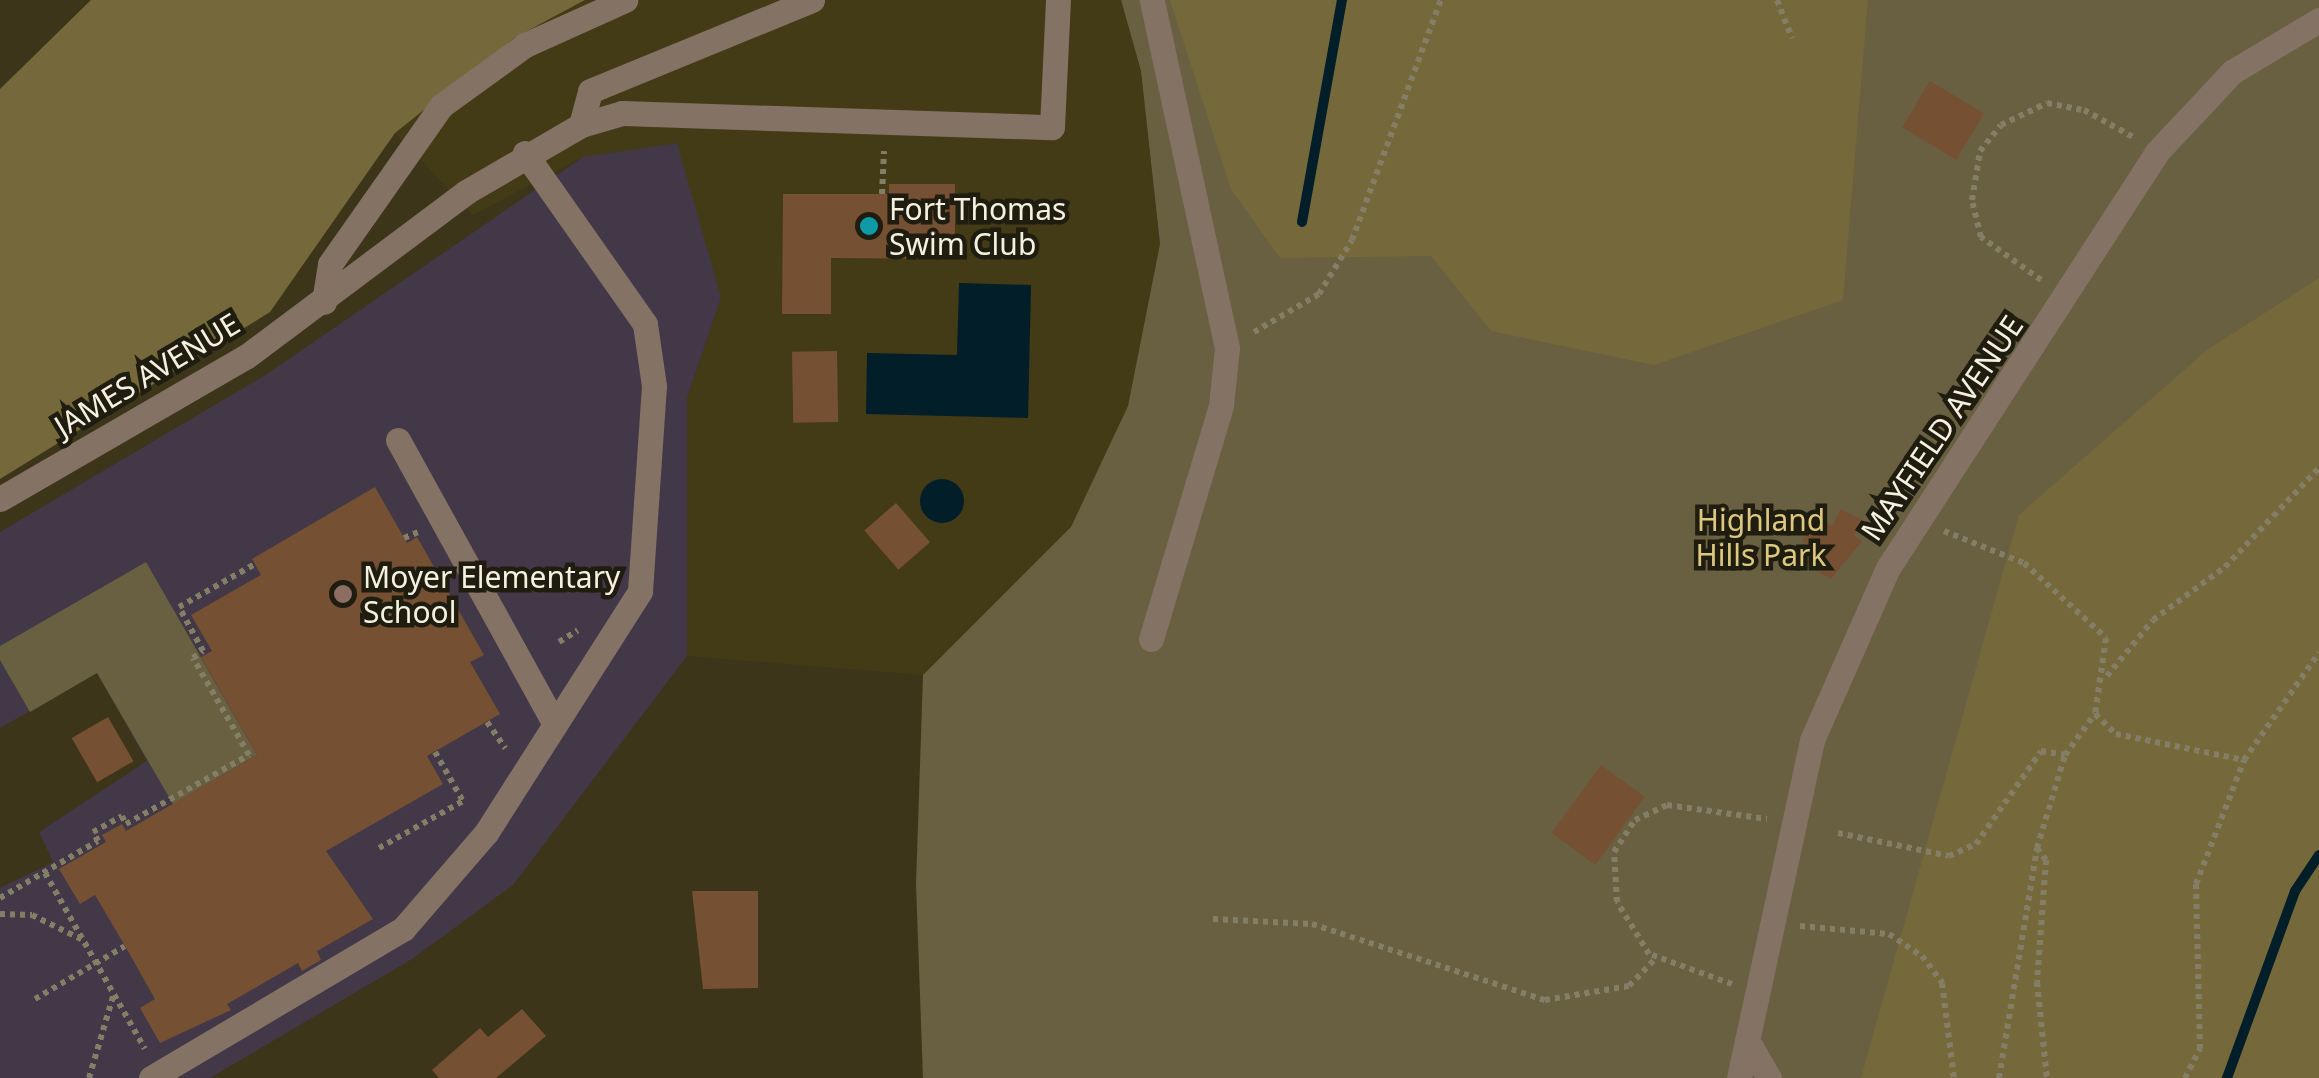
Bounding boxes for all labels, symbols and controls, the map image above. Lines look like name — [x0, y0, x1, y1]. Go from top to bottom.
place label: Fort Thomas Swim Club — [889, 191, 1066, 262]
marker: Fort Thomas Swim Club — [858, 215, 880, 237]
street label: JAMES AVENUE — [48, 306, 246, 444]
street label: MAYFIELD AVENUE — [1853, 309, 2031, 547]
park label: Highland Hills Park — [1695, 502, 1827, 572]
place label: Moyer Elementary School — [363, 559, 620, 630]
marker: Moyer Elementary School — [332, 583, 354, 605]

